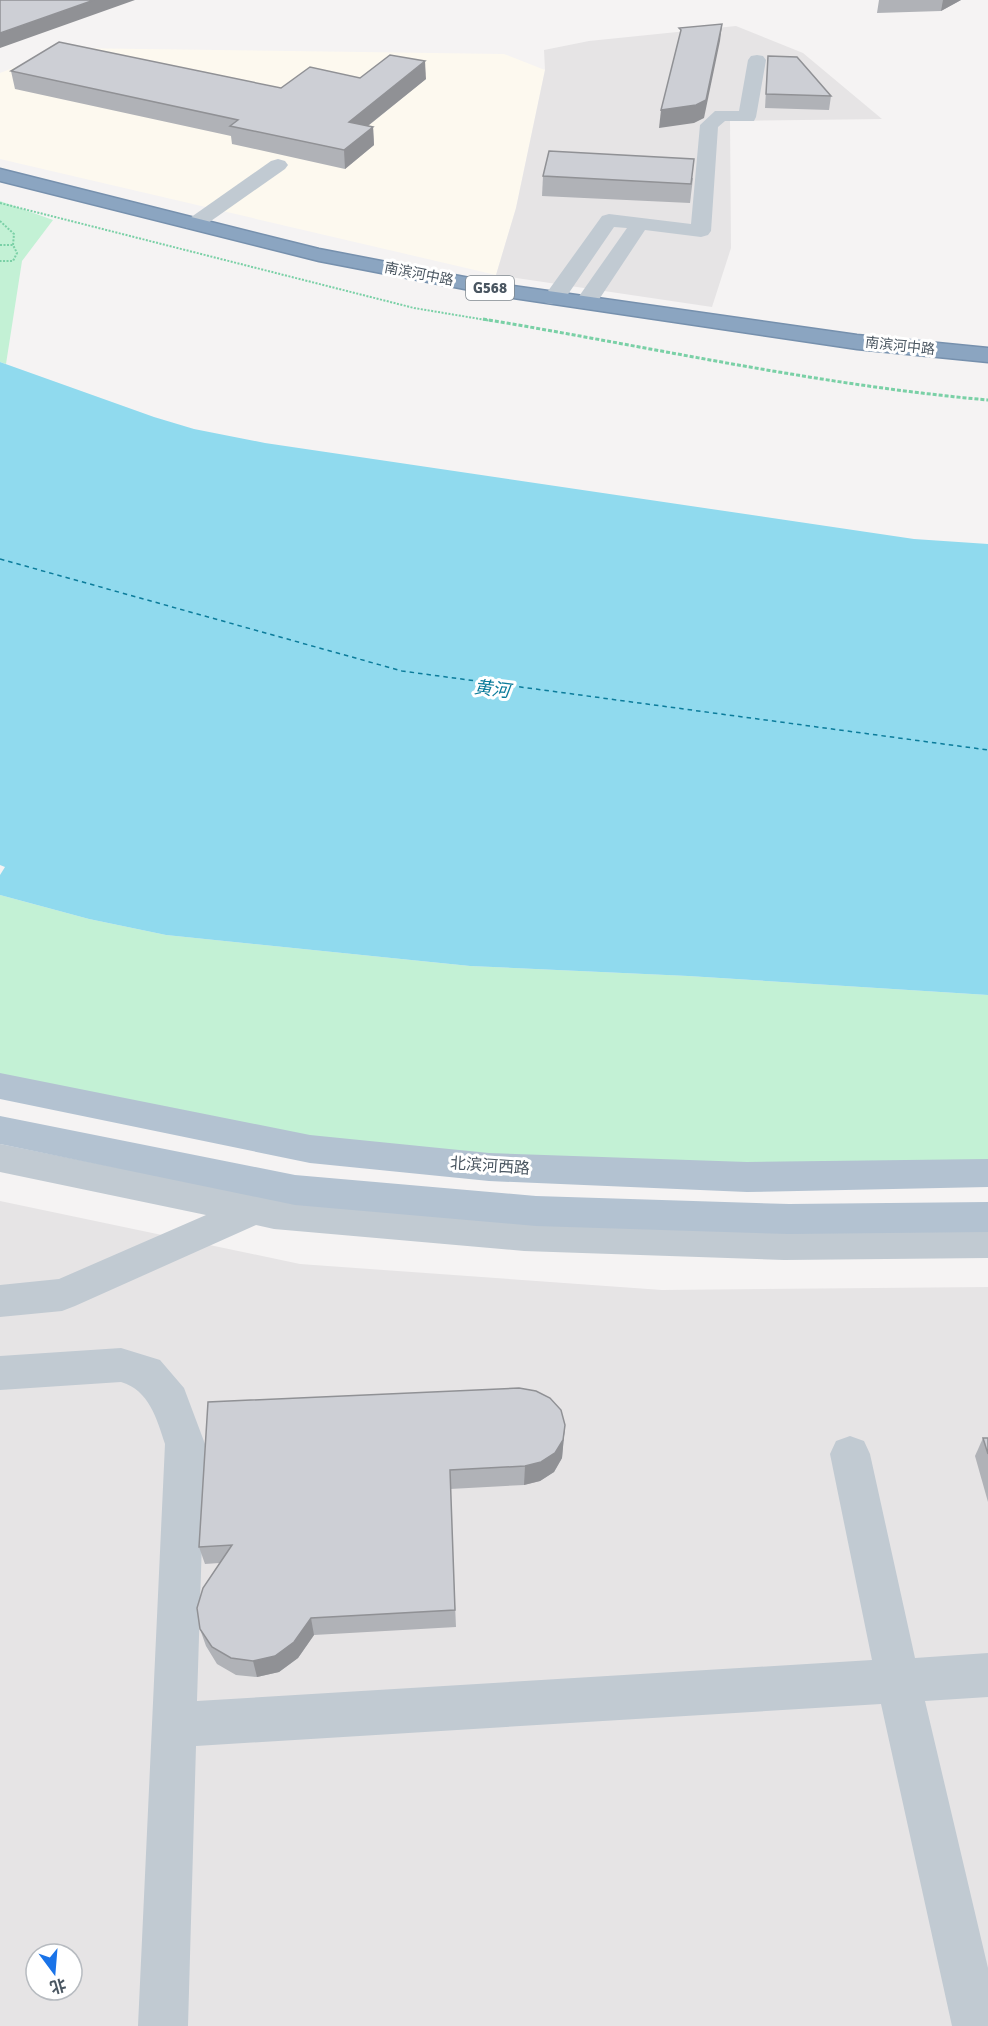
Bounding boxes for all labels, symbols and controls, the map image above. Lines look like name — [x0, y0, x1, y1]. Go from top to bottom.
street label: 南滨河中路 — [383, 259, 455, 289]
road number: G568 — [466, 276, 514, 300]
street label: 南滨河中路 — [864, 334, 936, 358]
water label: 黄河 — [473, 676, 514, 702]
street label: 北滨河西路 — [449, 1153, 531, 1179]
north arrow — [24, 1942, 84, 2002]
text: 北 — [47, 1974, 68, 1997]

